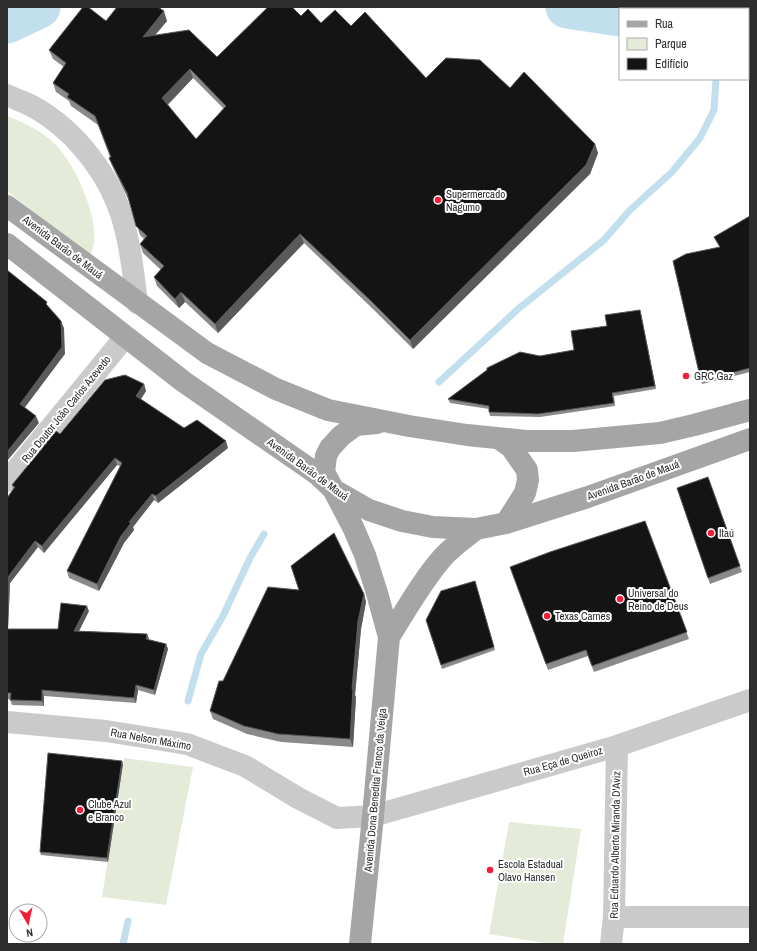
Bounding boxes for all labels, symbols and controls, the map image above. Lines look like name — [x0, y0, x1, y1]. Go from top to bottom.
legend — [619, 8, 749, 80]
text: Rua — [655, 16, 674, 32]
text: Parque — [655, 36, 687, 52]
text: Edifício — [655, 56, 688, 72]
place label: Supermercado Nagumo — [446, 187, 505, 214]
marker: Supermercado Nagumo — [433, 195, 443, 205]
street label: Avenida Barão de Mauá — [19, 212, 106, 282]
street label: Rua Doutor João Carlos Azevedo — [18, 353, 114, 465]
place label: GRC Gaz — [694, 369, 734, 383]
marker: GRC Gaz — [681, 371, 691, 381]
street label: Avenida Barão de Mauá — [264, 434, 351, 503]
street label: Avenida Barão de Mauá — [584, 457, 681, 504]
place label: Itaú — [719, 526, 734, 540]
marker: Itaú — [706, 528, 716, 538]
place label: Universal do Reino de Deus — [628, 586, 689, 613]
marker: Universal do Reino de Deus — [615, 594, 625, 604]
place label: Texas Carnes — [555, 609, 611, 623]
marker: Texas Carnes — [542, 611, 552, 621]
street label: Avenida Dona Benedita Franco da Veiga — [361, 708, 389, 873]
street label: Rua Nelson Máximo — [110, 725, 192, 753]
street label: Rua Eça de Queiroz — [522, 743, 605, 779]
street label: Rua Eduardo Alberto Miranda D'Aviz — [607, 771, 623, 919]
place label: Clube Azul e Branco — [88, 797, 131, 824]
marker: Clube Azul e Branco — [75, 805, 85, 815]
place label: Escola Estadual Olavo Hansen — [498, 857, 563, 884]
marker: Escola Estadual Olavo Hansen — [485, 865, 495, 875]
north arrow — [8, 903, 48, 943]
text: N — [25, 925, 34, 940]

